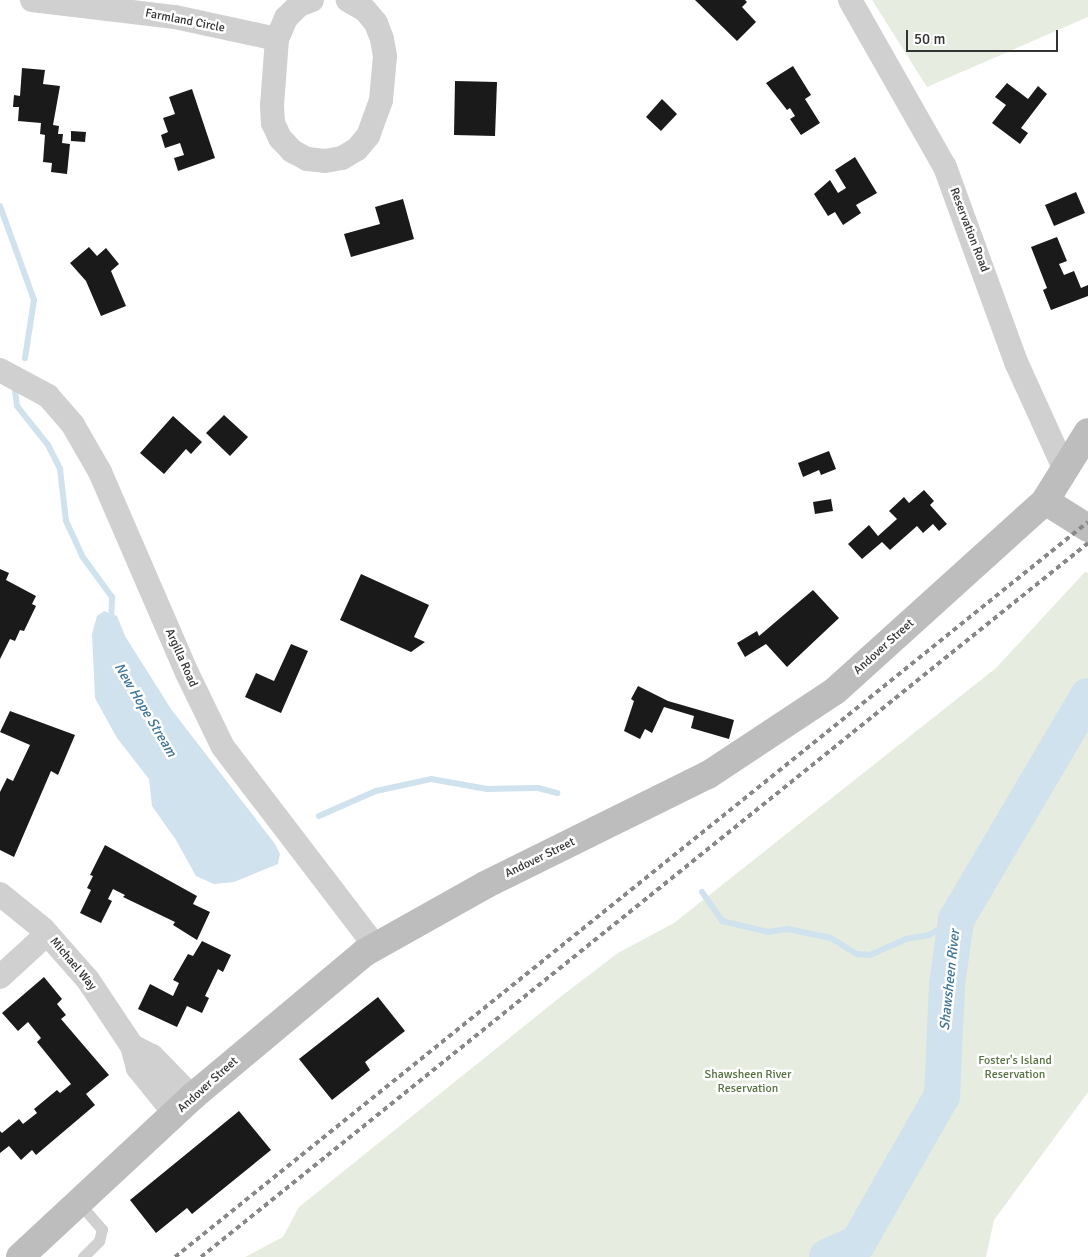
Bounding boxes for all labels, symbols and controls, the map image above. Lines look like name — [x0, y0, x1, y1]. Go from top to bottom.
street label: Farmland Circle — [144, 6, 226, 36]
scale bar — [908, 20, 1060, 52]
text: 50 m — [914, 30, 945, 48]
street label: Reservation Road — [946, 186, 992, 274]
street label: Andover Street — [851, 616, 917, 678]
street label: Argilla Road — [162, 627, 200, 689]
water label: New Hope Stream — [110, 660, 180, 760]
street label: Andover Street — [503, 835, 577, 881]
water label: Shawsheen River — [936, 929, 964, 1031]
street label: Michael Way — [47, 935, 99, 993]
street label: Andover Street — [175, 1054, 241, 1116]
park label: Foster's Island Reservation — [978, 1054, 1052, 1082]
park label: Shawsheen River Reservation — [705, 1068, 791, 1096]

